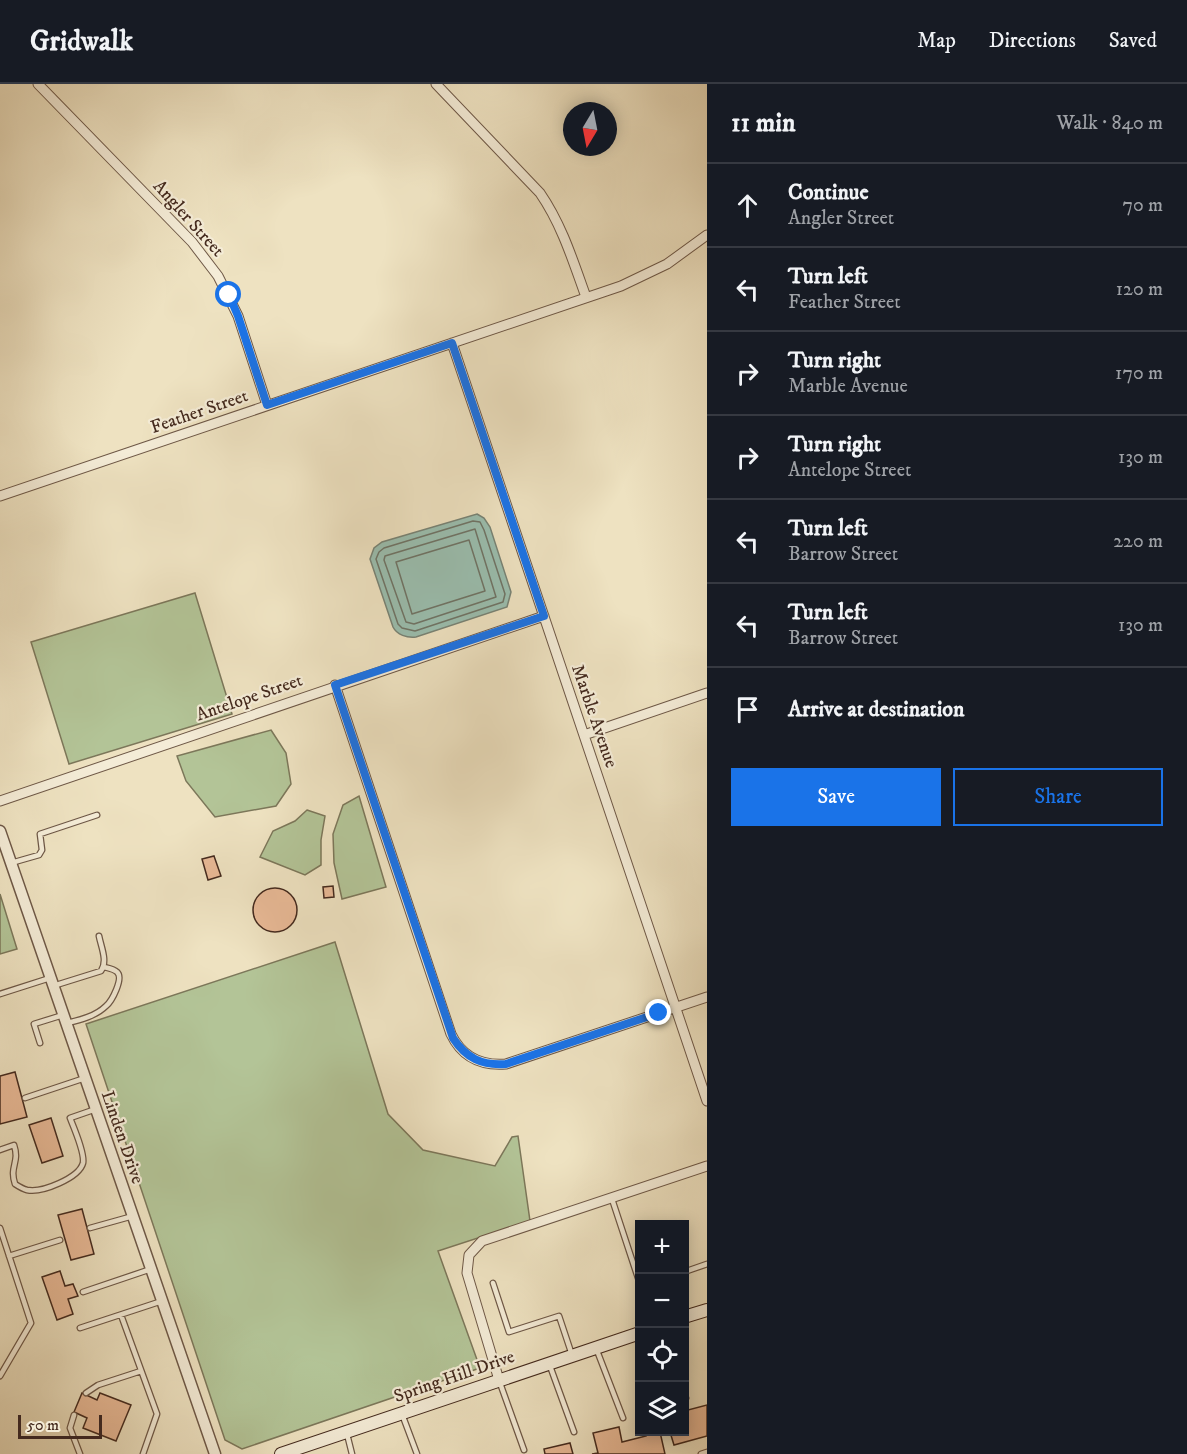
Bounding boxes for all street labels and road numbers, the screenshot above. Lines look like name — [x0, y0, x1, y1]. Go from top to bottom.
street label: Angler Street — [148, 176, 229, 262]
street label: Feather Street — [148, 385, 251, 439]
street label: Marble Avenue — [566, 662, 622, 771]
street label: Antelope Street — [193, 669, 306, 726]
street label: Linden Drive — [96, 1088, 148, 1187]
street label: Spring Hill Drive — [391, 1346, 518, 1408]

